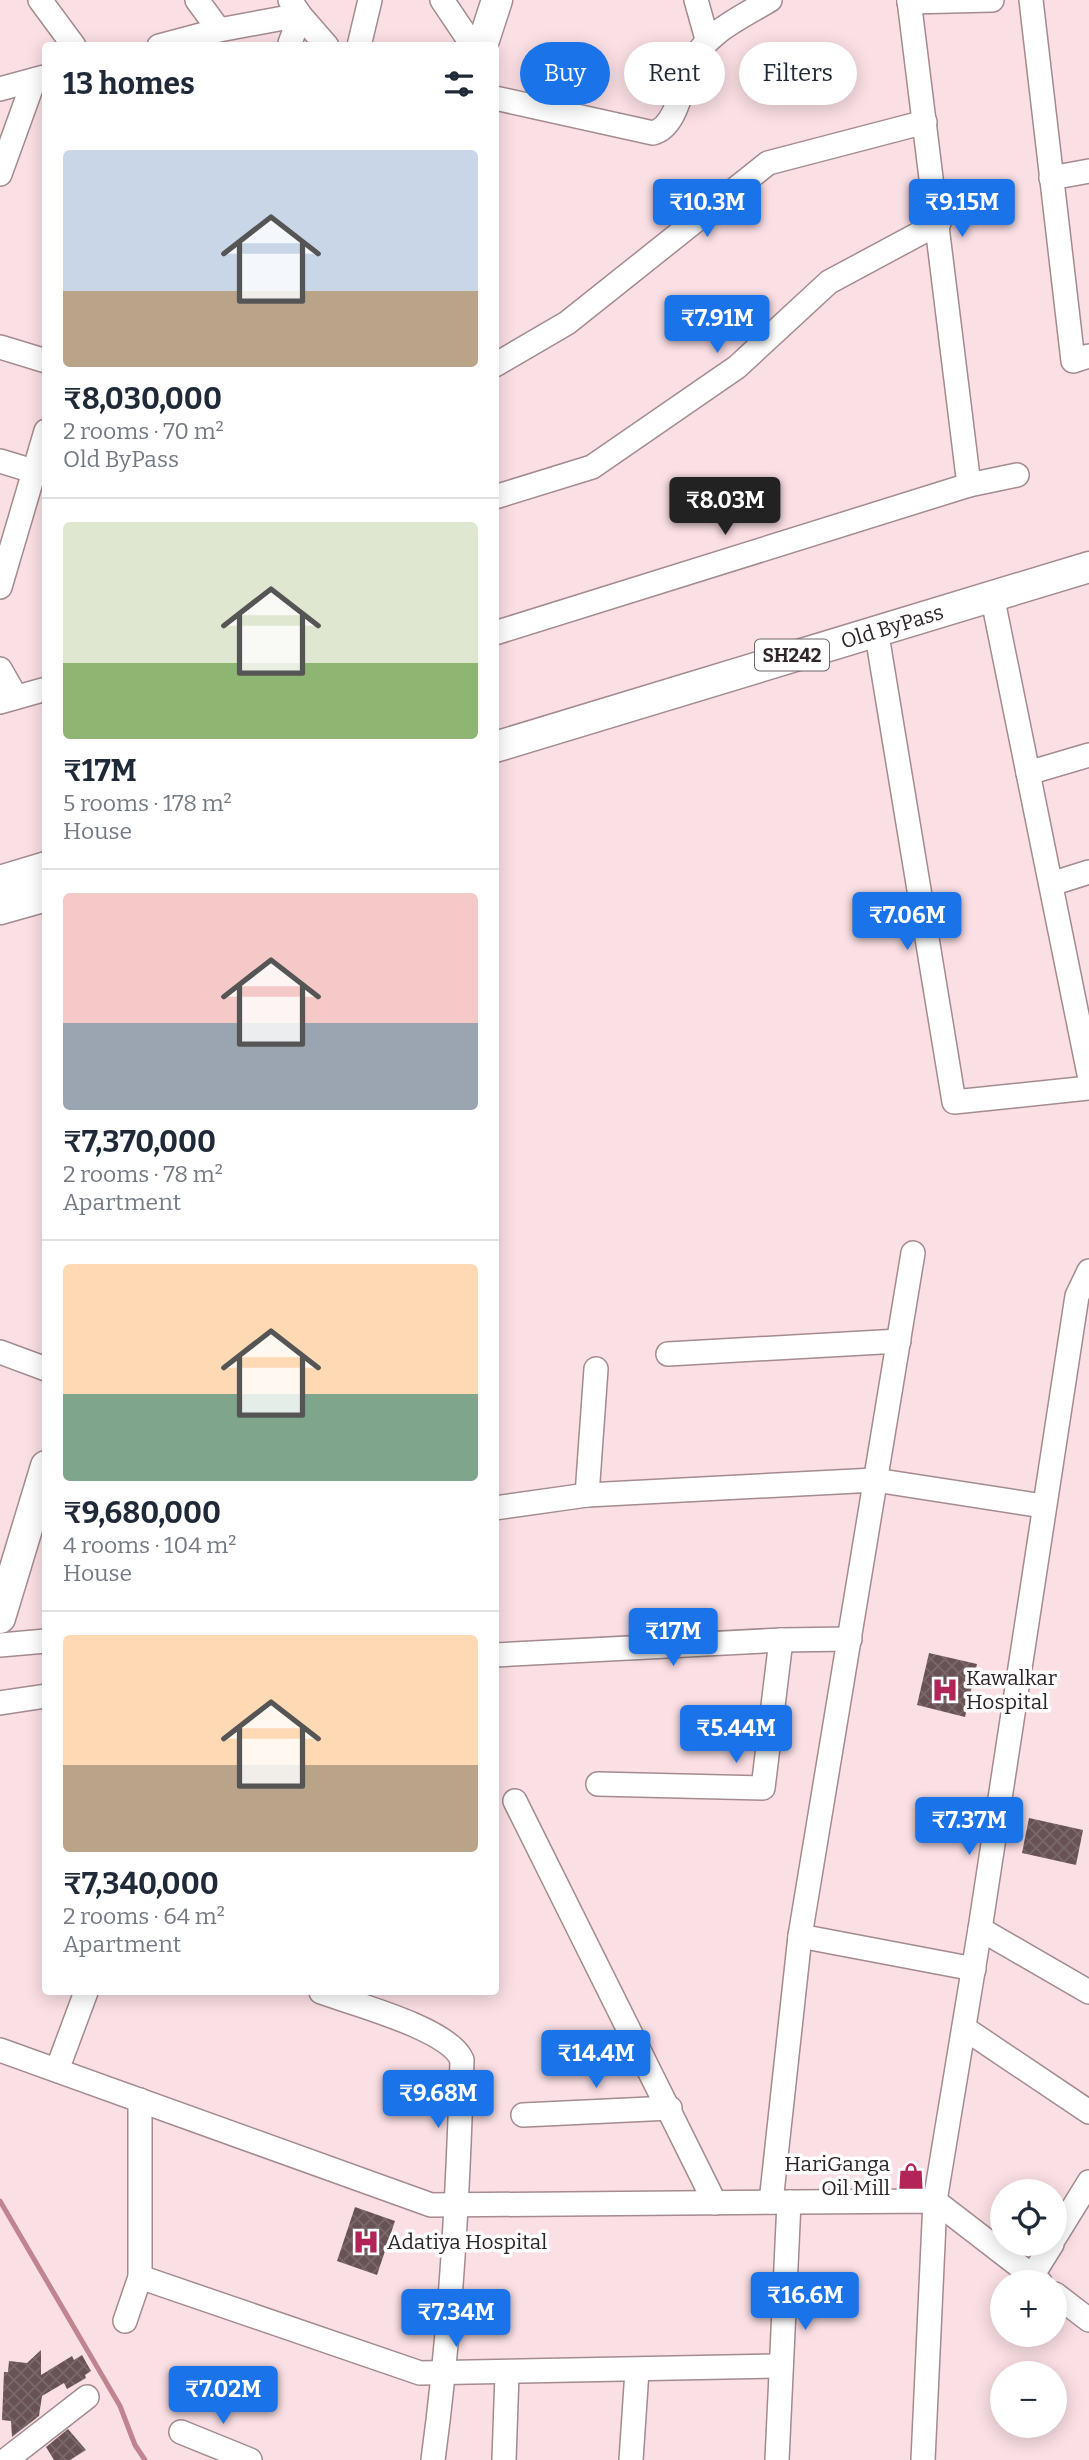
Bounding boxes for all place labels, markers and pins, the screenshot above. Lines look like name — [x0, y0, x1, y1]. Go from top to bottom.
pin: ₹10.3M — [650, 180, 764, 239]
pin: ₹9.15M — [905, 180, 1019, 239]
pin: ₹7.91M — [660, 296, 774, 355]
pin: ₹8.03M — [668, 477, 782, 537]
pin: ₹7.06M — [850, 892, 964, 952]
pin: ₹17M — [632, 1608, 714, 1668]
place label: Kawalkar Hospital — [966, 1665, 1057, 1715]
hospital icon: Kawalkar Hospital — [930, 1675, 960, 1705]
pin: ₹5.44M — [679, 1706, 793, 1765]
pin: ₹7.37M — [912, 1798, 1026, 1857]
pin: ₹14.4M — [539, 2030, 653, 2090]
pin: ₹9.68M — [381, 2070, 495, 2130]
place label: HariGanga Oil Mill — [784, 2151, 891, 2201]
shop icon: HariGanga Oil Mill — [896, 2161, 926, 2191]
hospital icon: Adatiya Hospital — [351, 2227, 381, 2257]
place label: Adatiya Hospital — [387, 2229, 547, 2255]
pin: ₹16.6M — [748, 2272, 862, 2332]
pin: ₹7.34M — [399, 2290, 513, 2349]
pin: ₹7.02M — [166, 2366, 280, 2426]

